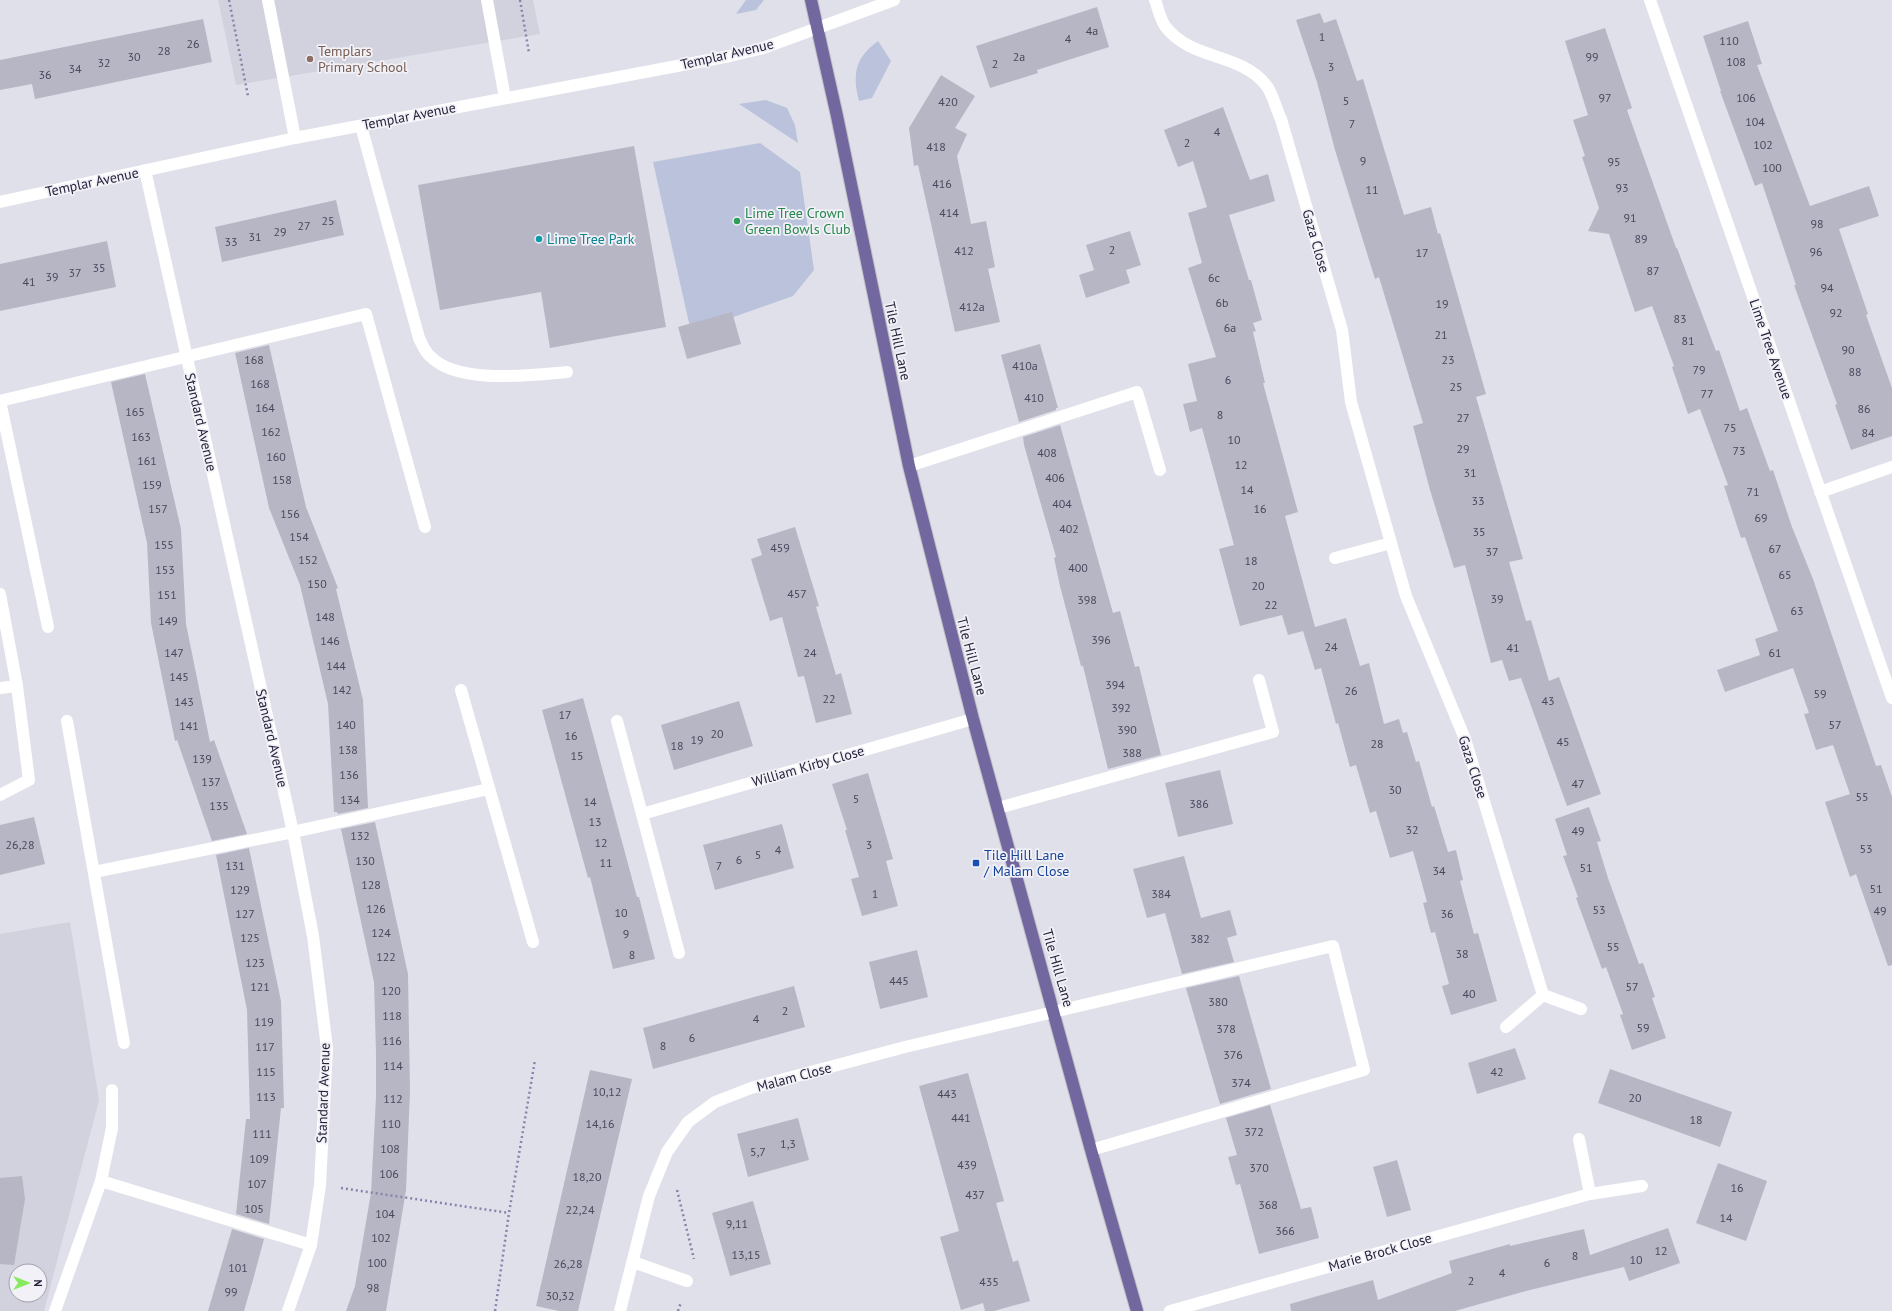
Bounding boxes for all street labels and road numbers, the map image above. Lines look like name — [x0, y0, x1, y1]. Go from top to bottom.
street label: Templar Avenue — [679, 35, 775, 73]
street label: Templar Avenue — [361, 98, 457, 134]
street label: Templar Avenue — [44, 163, 140, 201]
street label: Gaza Close — [1298, 207, 1334, 275]
street label: Lime Tree Avenue — [1745, 296, 1797, 402]
street label: Tile Hill Lane — [881, 300, 915, 382]
street label: Standard Avenue — [181, 371, 221, 473]
street label: Tile Hill Lane — [953, 615, 991, 697]
street label: Standard Avenue — [252, 687, 292, 789]
street label: Gaza Close — [1454, 733, 1492, 801]
street label: William Kirby Close — [750, 741, 866, 791]
street label: Tile Hill Lane — [1038, 927, 1078, 1009]
street label: Standard Avenue — [312, 1042, 334, 1144]
street label: Malam Close — [755, 1058, 833, 1096]
street label: Marie Brock Close — [1326, 1229, 1434, 1275]

